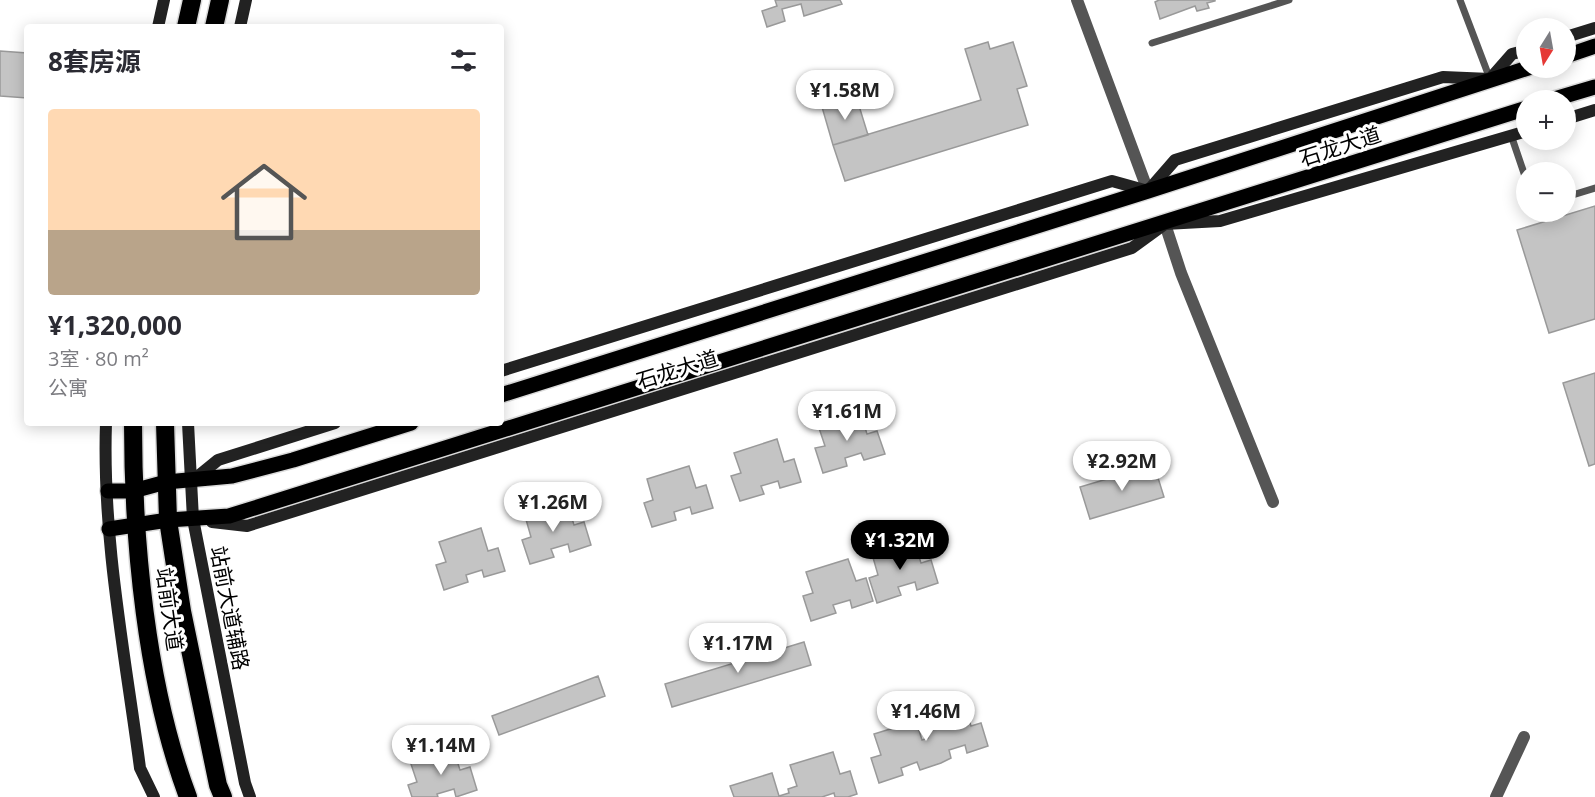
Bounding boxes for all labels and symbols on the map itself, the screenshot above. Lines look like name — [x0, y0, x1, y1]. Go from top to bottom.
north arrow — [1516, 18, 1576, 78]
pin: ¥1.58M — [796, 70, 894, 121]
street label: 石龙大道 — [1296, 120, 1384, 172]
street label: 石龙大道 — [633, 343, 721, 395]
pin: ¥1.61M — [798, 391, 896, 442]
pin: ¥2.92M — [1073, 441, 1171, 492]
pin: ¥1.26M — [504, 482, 602, 533]
pin: ¥1.32M — [851, 520, 949, 571]
street label: 站前大道辅路 — [204, 543, 256, 673]
street label: 站前大道 — [150, 565, 190, 653]
pin: ¥1.17M — [689, 623, 787, 674]
pin: ¥1.46M — [877, 691, 975, 742]
pin: ¥1.14M — [392, 725, 490, 776]

